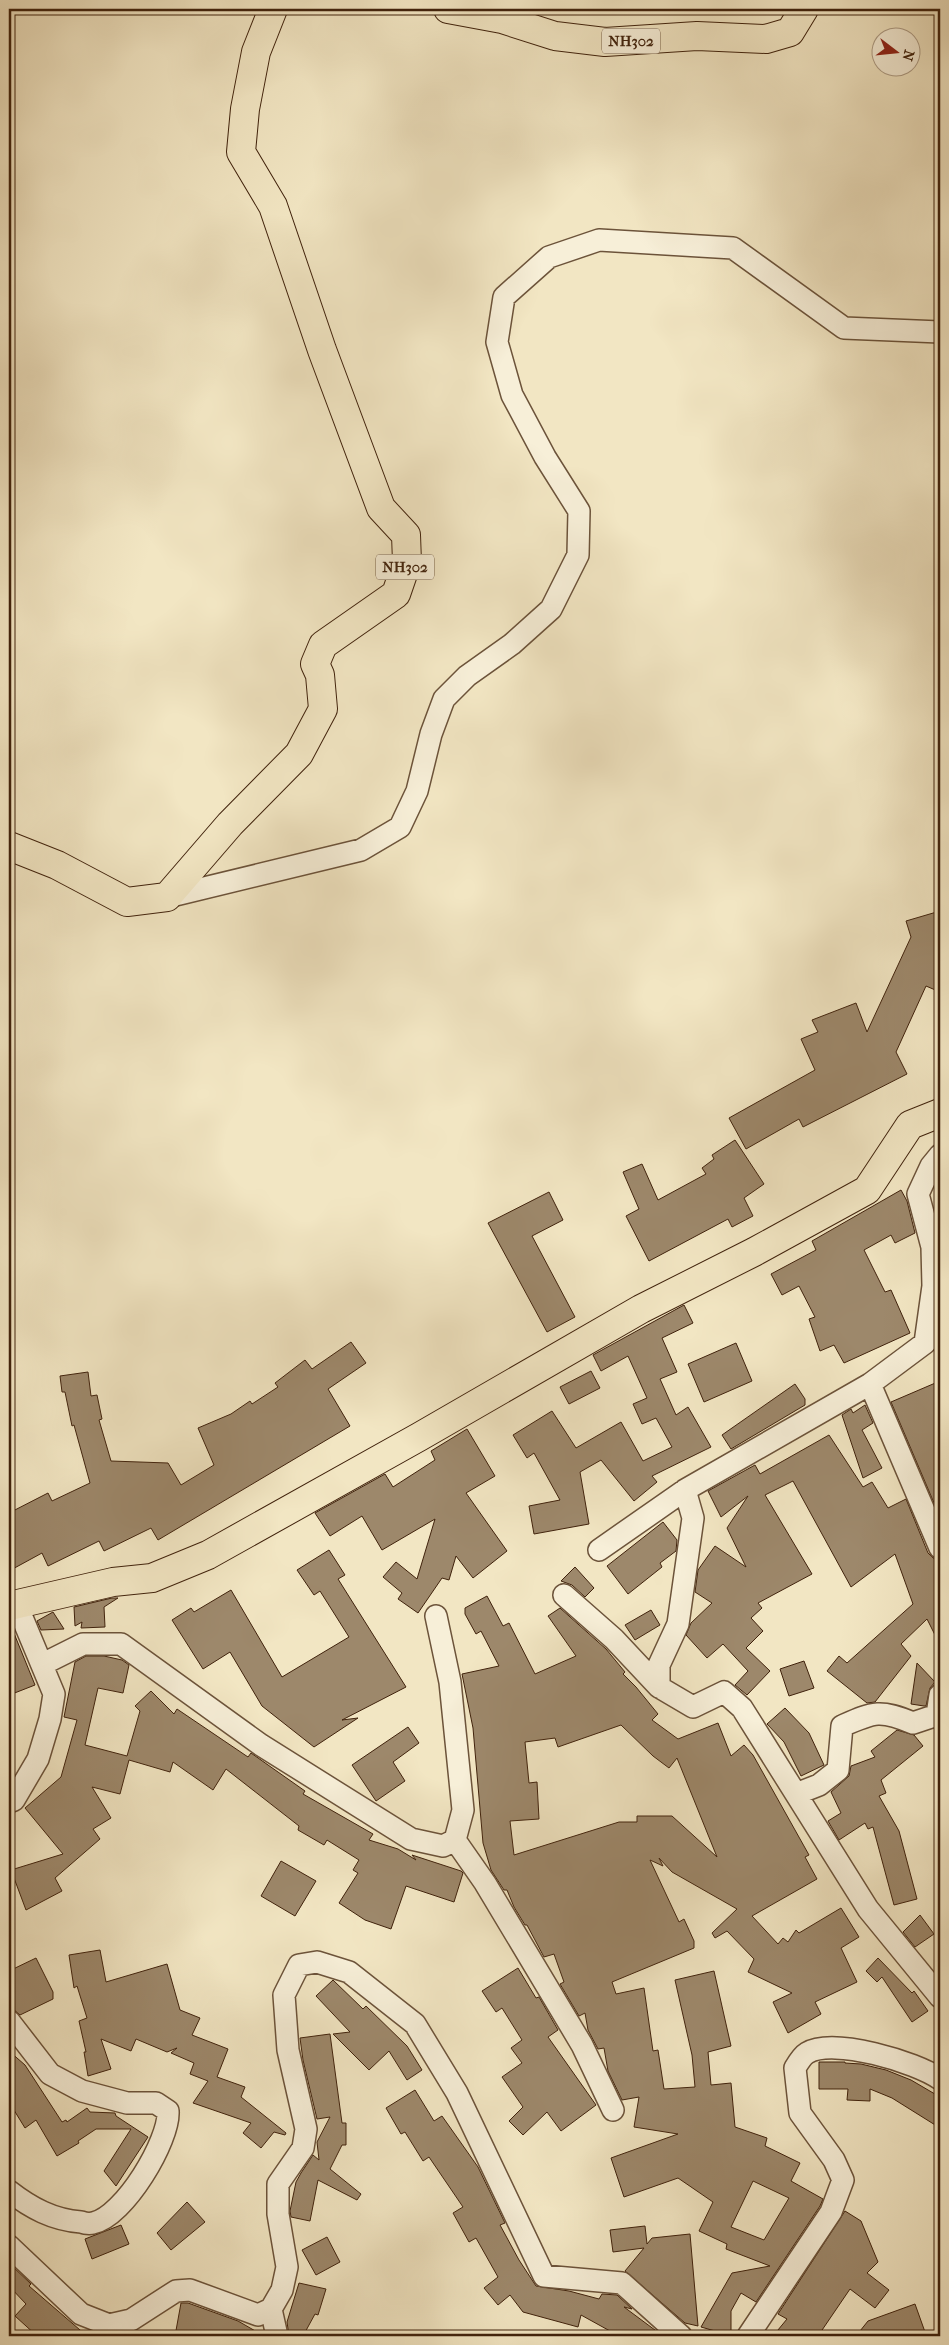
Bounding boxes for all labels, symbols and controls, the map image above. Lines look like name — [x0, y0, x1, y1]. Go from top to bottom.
road number: NH302 — [602, 28, 660, 54]
north arrow — [872, 28, 922, 78]
text: N — [898, 48, 918, 63]
road number: NH302 — [376, 554, 434, 580]

